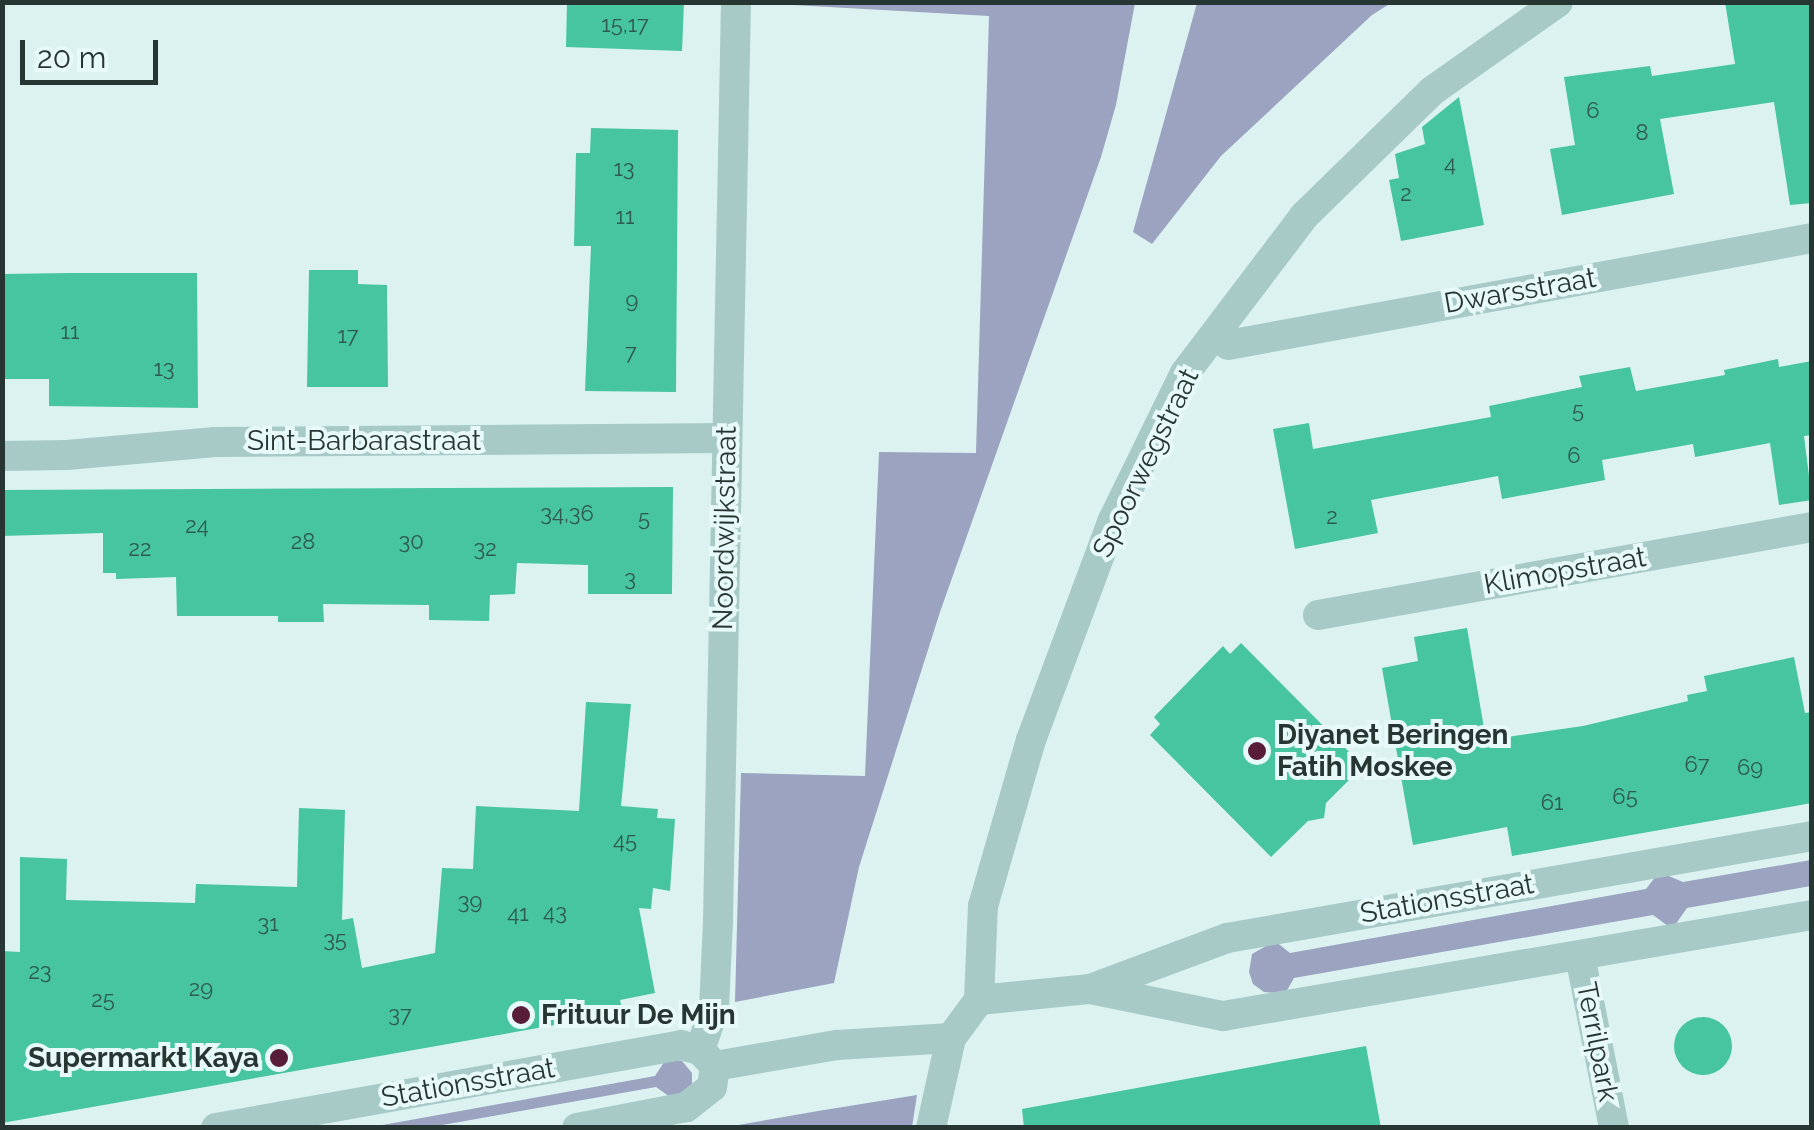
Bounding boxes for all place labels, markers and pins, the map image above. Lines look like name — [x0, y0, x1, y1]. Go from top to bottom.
place label: Diyanet Beringen Fatih Moskee — [1277, 718, 1508, 784]
marker: Diyanet Beringen Fatih Moskee — [1246, 740, 1268, 762]
place label: Frituur De Mijn — [541, 998, 736, 1032]
marker: Frituur De Mijn — [510, 1004, 532, 1026]
place label: Supermarkt Kaya — [28, 1041, 259, 1075]
marker: Supermarkt Kaya — [268, 1047, 290, 1069]

